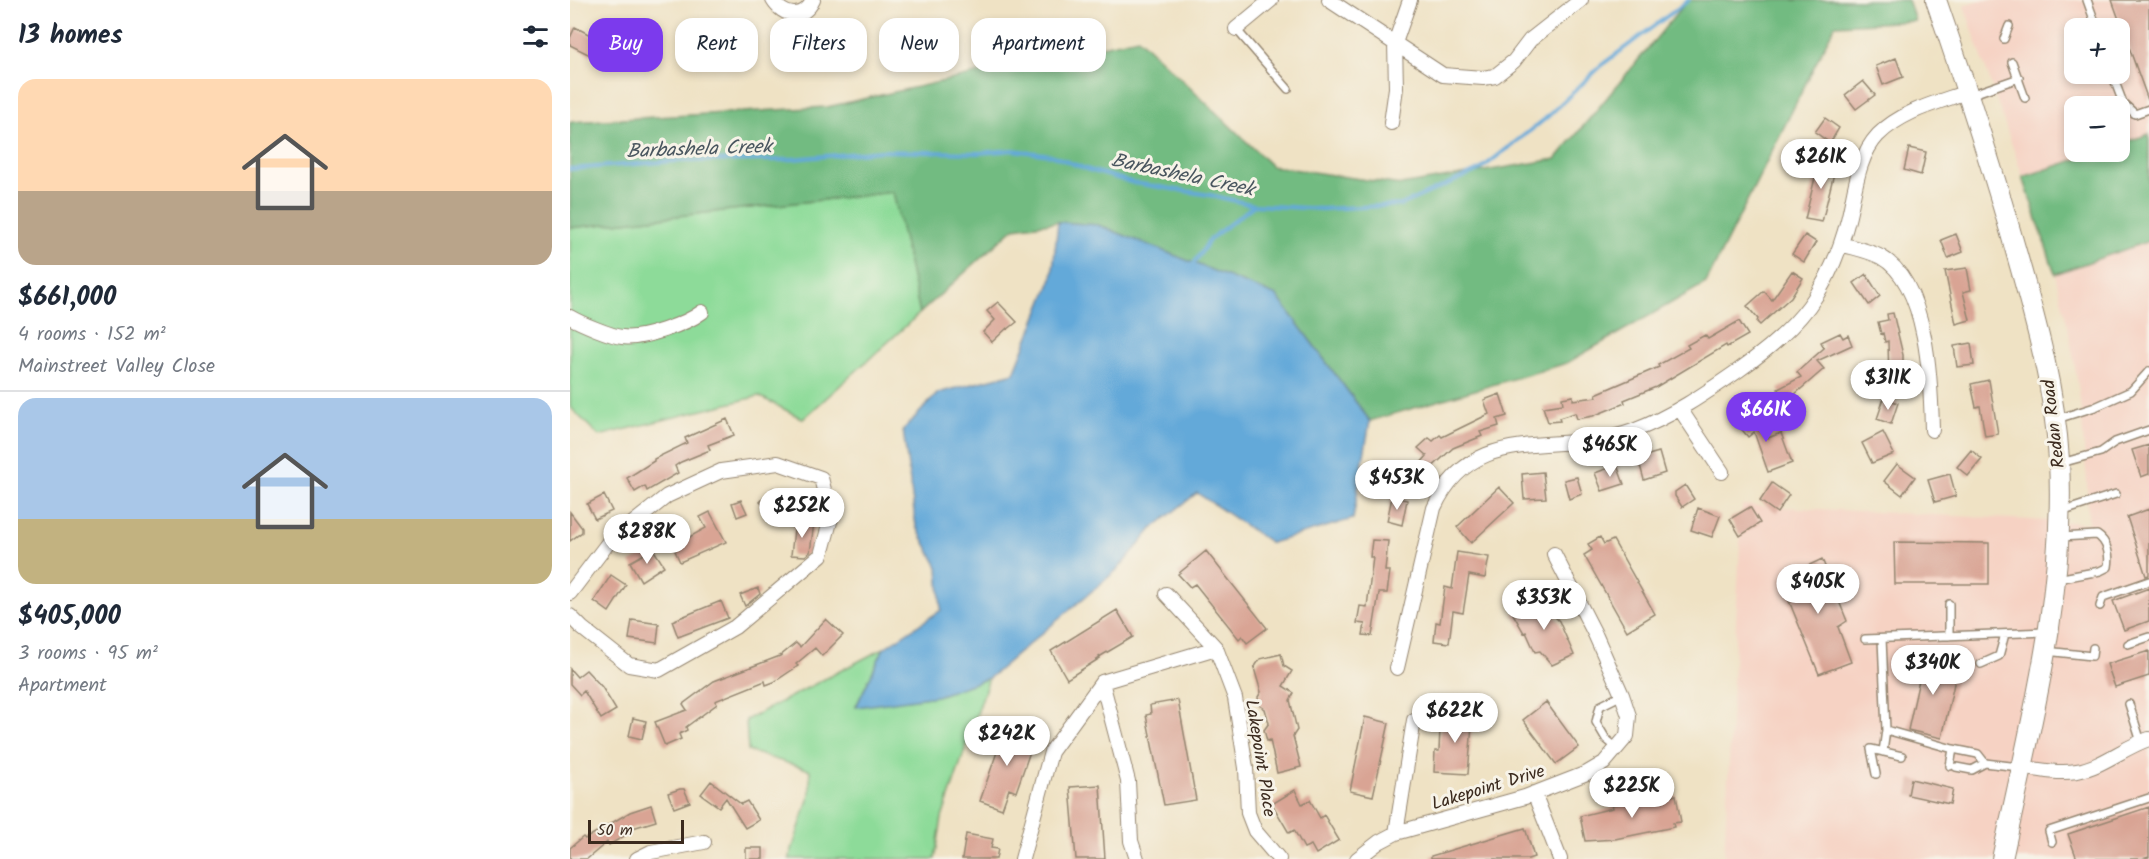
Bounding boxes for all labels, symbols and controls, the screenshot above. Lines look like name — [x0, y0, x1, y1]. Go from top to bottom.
text: 13 homes — [18, 15, 123, 57]
chip: Buy — [588, 18, 663, 72]
chip: Rent — [675, 18, 758, 72]
chip: Filters — [770, 18, 867, 72]
chip: New — [879, 18, 959, 72]
chip: Apartment — [971, 18, 1106, 72]
map controls — [2064, 18, 2130, 162]
button: + — [2064, 18, 2130, 84]
icon: filters — [519, 20, 552, 53]
button: − — [2064, 96, 2130, 162]
icon: home — [231, 118, 339, 226]
water label: Barbashela Creek — [626, 131, 775, 169]
pin: $261K — [1779, 139, 1863, 190]
text: $261K — [1795, 142, 1847, 174]
water label: Barbashela Creek — [1108, 145, 1259, 207]
text: $661,000 — [18, 277, 116, 319]
text: 4 rooms · 152 m² — [18, 319, 166, 351]
text: Mainstreet Valley Close — [18, 351, 215, 383]
pin: $311K — [1846, 360, 1930, 411]
text: $311K — [1865, 363, 1911, 395]
street label: Redan Road — [2035, 377, 2074, 470]
pin: $661K — [1724, 392, 1808, 443]
text: $661K — [1740, 395, 1792, 427]
pin: $465K — [1568, 427, 1652, 478]
text: $465K — [1582, 430, 1638, 462]
icon: home — [231, 437, 339, 545]
pin: $453K — [1355, 460, 1439, 511]
text: $453K — [1369, 463, 1425, 495]
pin: $252K — [760, 488, 844, 539]
text: $252K — [773, 491, 831, 523]
pin: $288K — [605, 514, 689, 565]
text: $288K — [617, 517, 677, 549]
pin: $405K — [1776, 564, 1860, 615]
text: $405K — [1790, 567, 1846, 599]
pin: $353K — [1502, 580, 1586, 631]
text: $353K — [1516, 583, 1572, 615]
text: $405,000 — [18, 596, 121, 638]
text: 3 rooms · 95 m² — [18, 638, 158, 670]
pin: $340K — [1891, 645, 1975, 696]
text: $340K — [1905, 648, 1961, 680]
text: Apartment — [18, 670, 107, 702]
pin: $622K — [1413, 693, 1497, 744]
text: $622K — [1426, 696, 1484, 728]
street label: Lakepoint Place — [1236, 698, 1283, 819]
pin: $242K — [965, 716, 1049, 767]
text: $242K — [978, 719, 1036, 751]
street label: Lakepoint Drive — [1428, 757, 1549, 819]
pin: $225K — [1590, 768, 1674, 819]
text: $225K — [1603, 771, 1661, 803]
scale bar — [588, 817, 684, 844]
text: 50 m — [597, 818, 633, 843]

